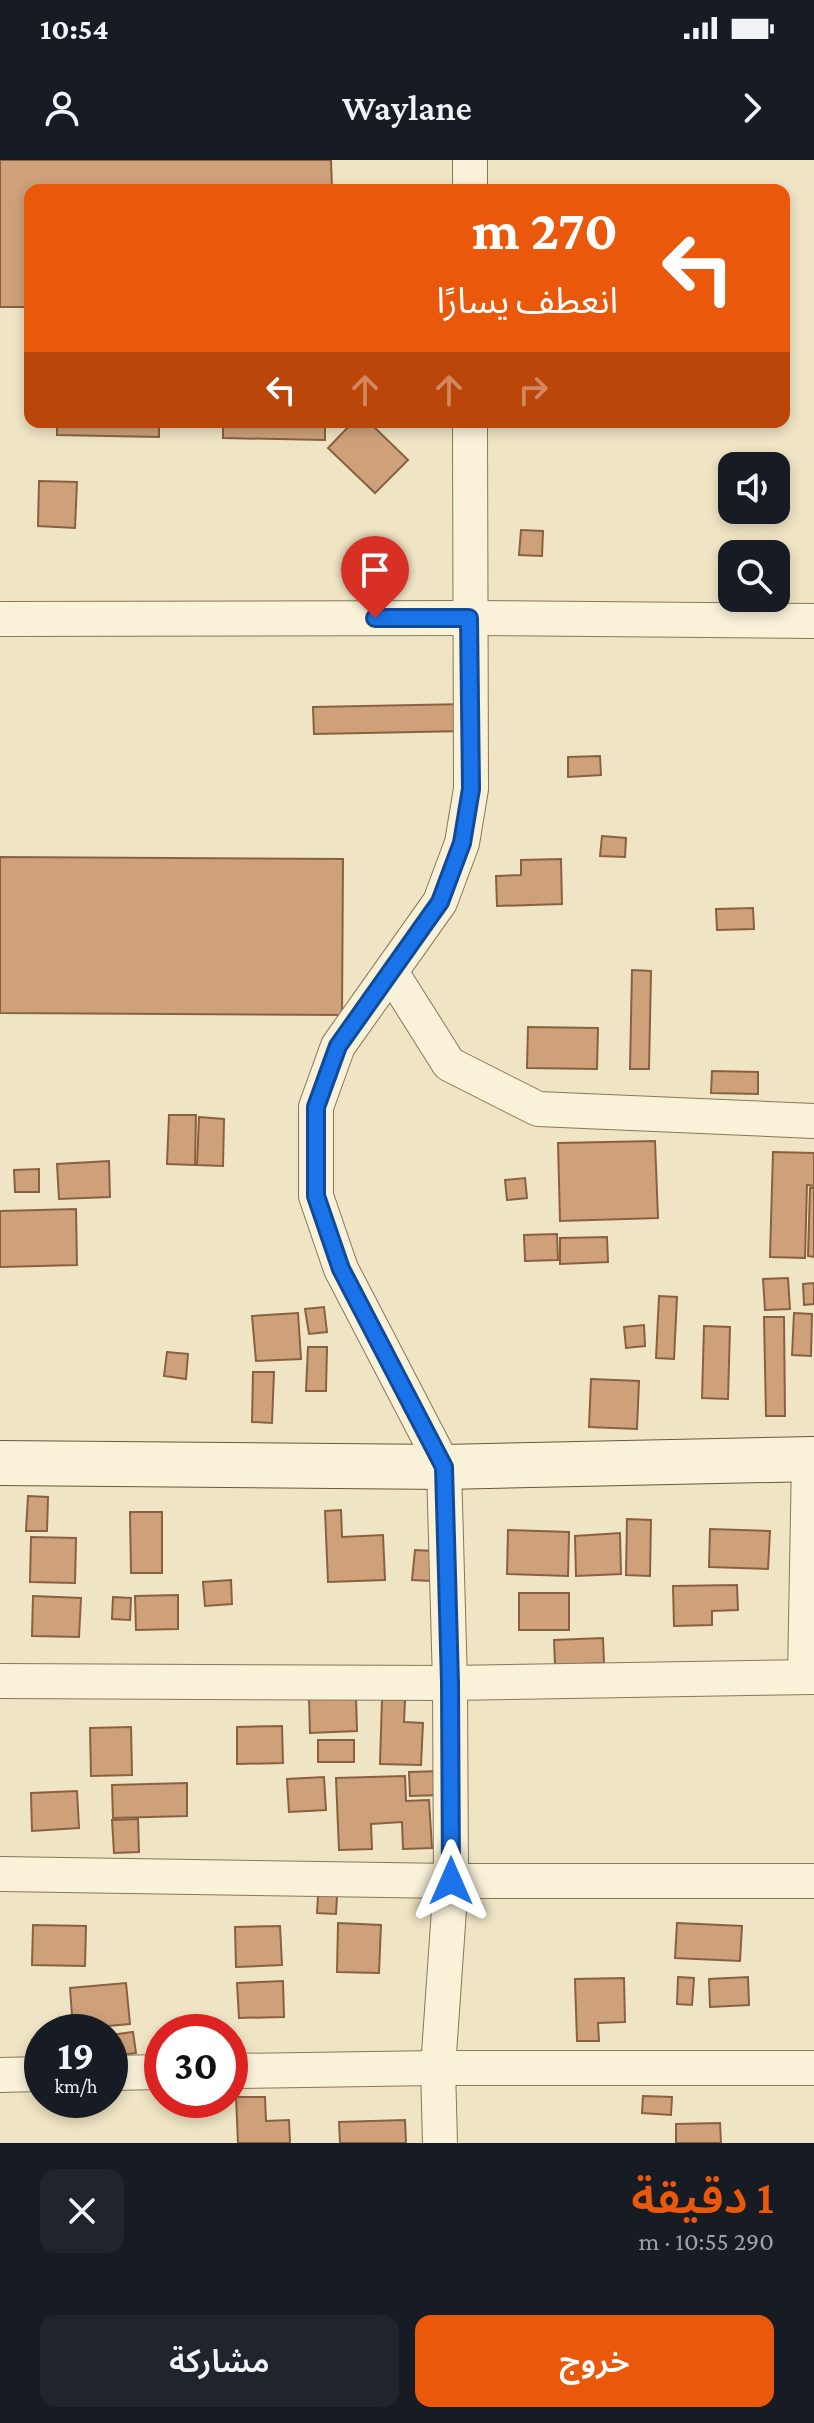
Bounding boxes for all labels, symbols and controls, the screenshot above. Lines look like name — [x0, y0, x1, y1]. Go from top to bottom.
text: 10:54 — [40, 12, 109, 45]
icon: person — [40, 86, 84, 130]
icon: forward — [730, 86, 774, 130]
text: Waylane — [342, 88, 472, 128]
text: 270 m — [472, 199, 618, 261]
icon: left — [646, 216, 750, 320]
text: انعطف يسارًا — [436, 281, 618, 321]
icon: left — [259, 368, 303, 412]
icon: ahead — [343, 368, 387, 412]
icon: ahead — [427, 368, 471, 412]
icon: right — [511, 368, 555, 412]
map controls — [718, 452, 790, 612]
button: sound — [718, 452, 790, 524]
pin — [341, 536, 409, 618]
button: search — [718, 540, 790, 612]
icon: arrive — [353, 548, 397, 592]
position arrow — [409, 1839, 493, 1923]
speed limit sign: 30 — [144, 2014, 248, 2118]
text: 19 — [58, 2033, 94, 2078]
text: km/h — [54, 2075, 98, 2097]
button: close — [40, 2169, 124, 2253]
text: 1 دقيقة — [631, 2170, 774, 2223]
text: 290 m · 10:55 — [638, 2227, 774, 2256]
button: مشاركة — [40, 2315, 399, 2407]
button: خروج — [415, 2315, 774, 2407]

